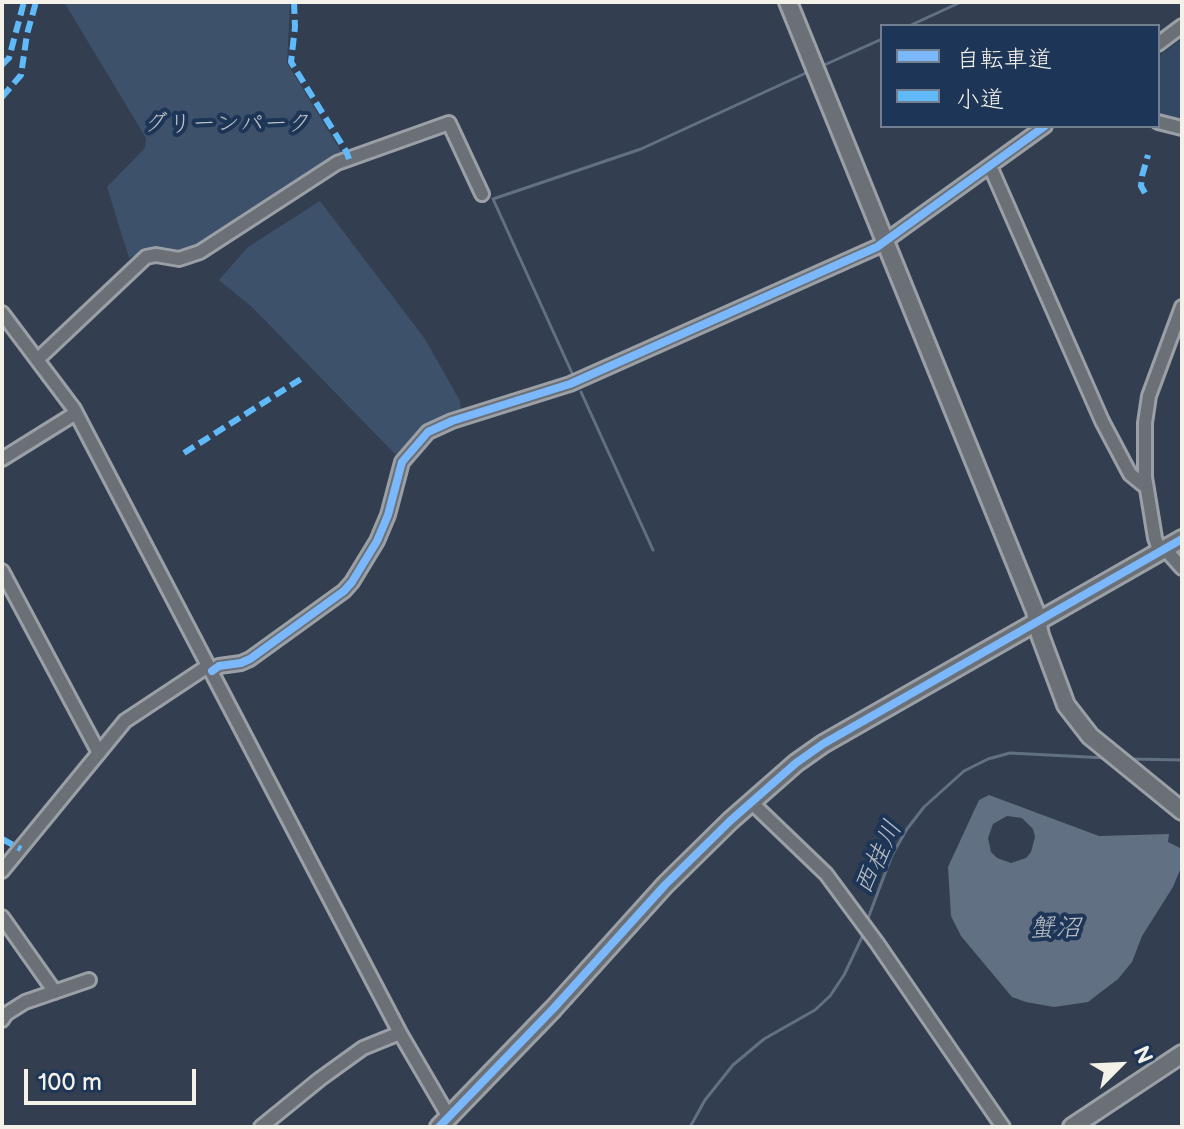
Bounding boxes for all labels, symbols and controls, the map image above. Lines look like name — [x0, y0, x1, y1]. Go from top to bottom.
legend — [880, 24, 1160, 128]
text: 自転車道 — [956, 45, 1052, 74]
text: 小道 — [956, 85, 1004, 114]
park label: グリーンパーク — [144, 111, 312, 139]
water label: 西桂川 — [848, 816, 910, 900]
water label: 蟹沼 — [1029, 913, 1081, 945]
north arrow — [1080, 1025, 1160, 1105]
text: N — [1127, 1042, 1158, 1068]
scale bar — [28, 1053, 200, 1103]
text: 100 m — [38, 1068, 102, 1097]

